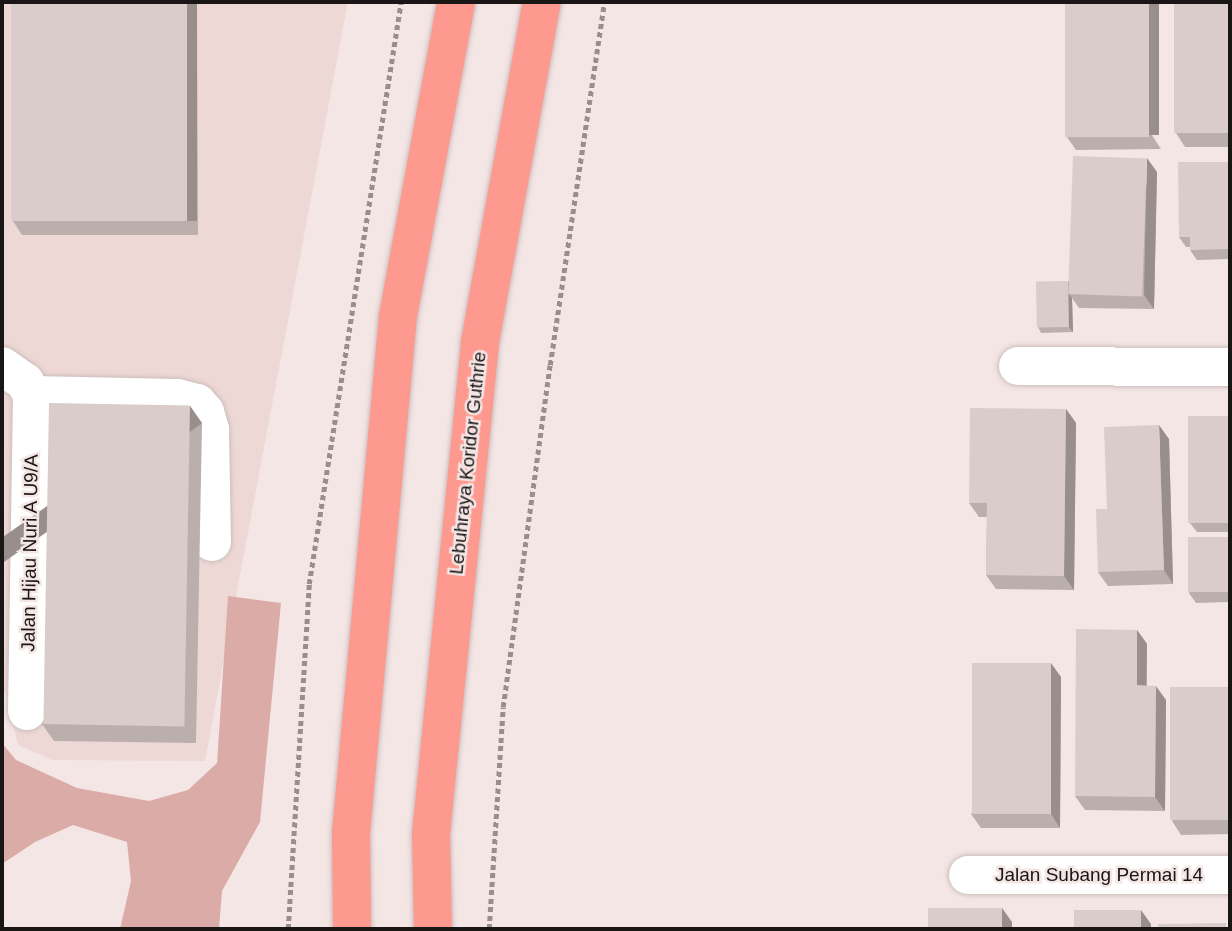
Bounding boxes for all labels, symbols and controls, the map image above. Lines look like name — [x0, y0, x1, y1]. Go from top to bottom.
street label: Lebuhraya Koridor Guthrie — [445, 350, 491, 576]
street label: Jalan Hijau Nuri A U9/A — [17, 453, 43, 653]
street label: Jalan Subang Permai 14 — [995, 864, 1203, 886]

